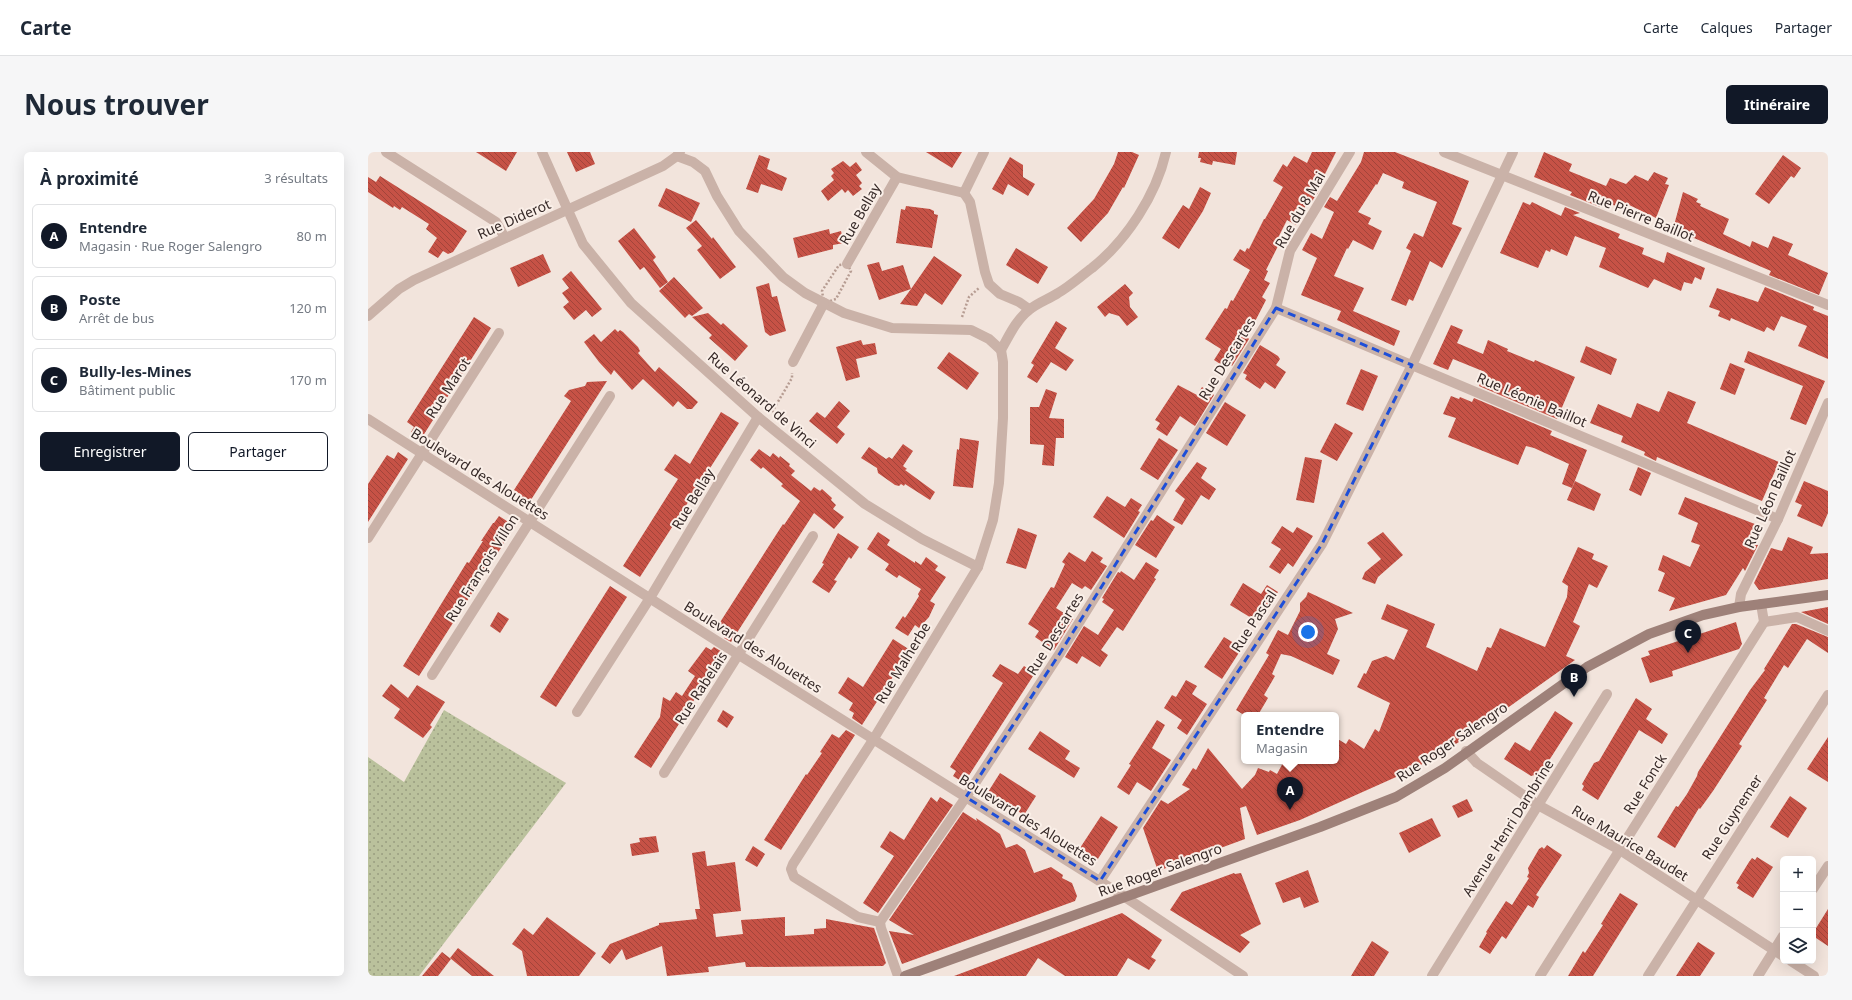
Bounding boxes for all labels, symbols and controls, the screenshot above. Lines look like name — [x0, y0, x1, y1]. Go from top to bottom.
text: Carte — [20, 15, 72, 41]
text: Carte — [1643, 18, 1679, 37]
text: Calques — [1701, 18, 1753, 37]
text: Partager — [1775, 18, 1832, 37]
text: Nous trouver — [24, 85, 209, 123]
button: Itinéraire — [1726, 85, 1828, 124]
text: À proximité — [40, 167, 139, 190]
street label: Rue du 8 Mai — [1270, 168, 1329, 252]
text: 3 résultats — [264, 169, 328, 187]
street label: Rue Bellay — [834, 179, 885, 248]
street label: Rue Pierre Baillot — [1585, 186, 1697, 246]
street label: Rue Diderot — [474, 194, 553, 243]
text: Entendre — [79, 217, 147, 237]
text: A — [50, 227, 59, 245]
text: 80 m — [297, 227, 327, 245]
text: Magasin · Rue Roger Salengro — [79, 237, 262, 255]
text: Poste — [79, 289, 121, 309]
text: B — [50, 299, 58, 317]
text: 120 m — [289, 299, 327, 317]
text: Arrêt de bus — [79, 309, 154, 327]
street label: Rue Descartes — [1194, 314, 1260, 404]
street label: Rue Léonard de Vinci — [704, 347, 821, 452]
street label: Rue Marot — [421, 354, 474, 422]
text: Bully-les-Mines — [79, 361, 192, 381]
street label: Rue Léonie Baillot — [1474, 368, 1590, 431]
text: C — [50, 371, 58, 389]
text: 170 m — [289, 371, 327, 389]
text: Bâtiment public — [79, 381, 175, 399]
street label: Boulevard des Alouettes — [408, 423, 553, 524]
button: Enregistrer — [40, 432, 180, 471]
button: Partager — [188, 432, 328, 471]
street label: Rue Léon Baillot — [1739, 446, 1800, 551]
street label: Rue Bellay — [667, 464, 719, 533]
street label: Rue François Villon — [441, 510, 522, 625]
street label: Rue Pascal — [1227, 586, 1281, 655]
street label: Rue Descartes — [1022, 589, 1088, 679]
street label: Boulevard des Alouettes — [681, 596, 826, 697]
street label: Rue Malherbe — [871, 618, 934, 707]
pin: C — [1675, 620, 1701, 653]
your location — [1298, 622, 1318, 642]
street label: Rue Rabelais — [670, 647, 732, 728]
pin: B — [1561, 664, 1587, 697]
street label: Rue Roger Salengro — [1392, 697, 1511, 786]
popup — [1241, 712, 1339, 764]
text: Entendre — [1256, 719, 1324, 739]
text: Magasin — [1256, 739, 1308, 757]
street label: Rue Fonck — [1619, 750, 1671, 817]
street label: Avenue Henri Dambrine — [1458, 755, 1558, 900]
street label: Boulevard des Alouettes — [956, 769, 1101, 870]
street label: Rue Guynemer — [1697, 770, 1766, 863]
pin: A — [1277, 777, 1303, 810]
street label: Rue Maurice Baudet — [1568, 800, 1692, 885]
street label: Rue Roger Salengro — [1095, 838, 1224, 901]
map controls — [1780, 856, 1816, 964]
button: + — [1780, 856, 1816, 892]
button: − — [1780, 892, 1816, 928]
button: layers — [1780, 928, 1816, 964]

